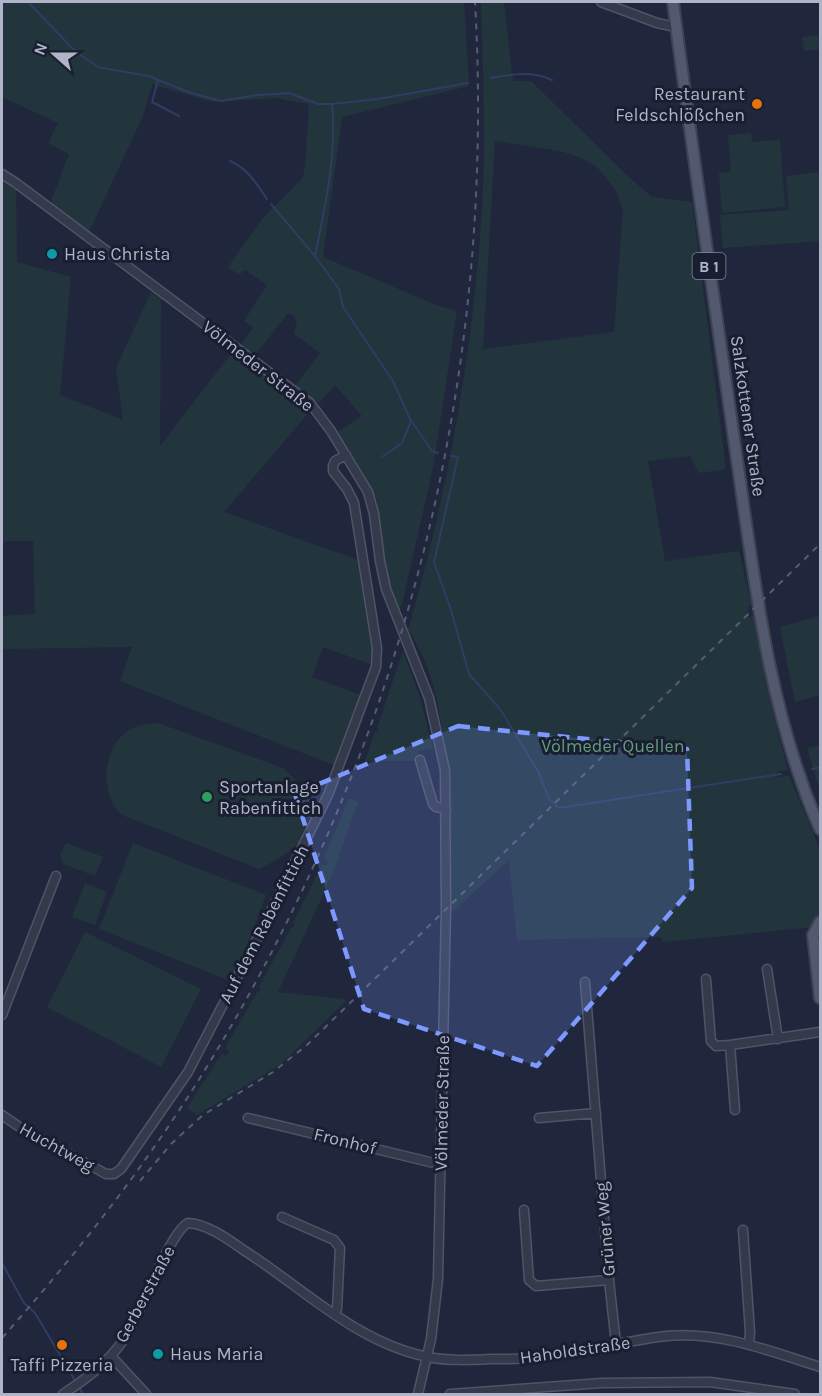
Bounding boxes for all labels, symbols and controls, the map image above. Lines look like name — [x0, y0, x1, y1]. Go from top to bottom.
north arrow — [24, 24, 84, 84]
text: N — [30, 40, 51, 58]
place label: Restaurant Feldschlößchen — [615, 83, 745, 126]
marker: Restaurant Feldschlößchen — [750, 97, 764, 111]
place label: Haus Christa — [64, 243, 170, 265]
marker: Haus Christa — [45, 247, 59, 261]
road number: B 1 — [692, 253, 726, 279]
street label: Völmeder Straße — [198, 316, 318, 416]
street label: Salzkottener Straße — [726, 334, 770, 498]
park label: Völmeder Quellen — [541, 735, 685, 757]
place label: Sportanlage Rabenfittich — [219, 776, 321, 819]
marker: Sportanlage Rabenfittich — [200, 790, 214, 804]
street label: Auf dem Rabenfittich — [214, 841, 314, 1007]
street label: Völmeder Straße — [430, 1035, 454, 1171]
street label: Huchtweg — [16, 1117, 98, 1177]
street label: Fronhof — [312, 1123, 379, 1160]
street label: Grüner Weg — [590, 1181, 620, 1277]
street label: Gerberstraße — [110, 1242, 180, 1346]
street label: Haholdstraße — [518, 1331, 632, 1369]
marker: Taffi Pizzeria — [55, 1338, 69, 1352]
place label: Haus Maria — [170, 1343, 264, 1365]
marker: Haus Maria — [151, 1347, 165, 1361]
place label: Taffi Pizzeria — [11, 1354, 113, 1376]

